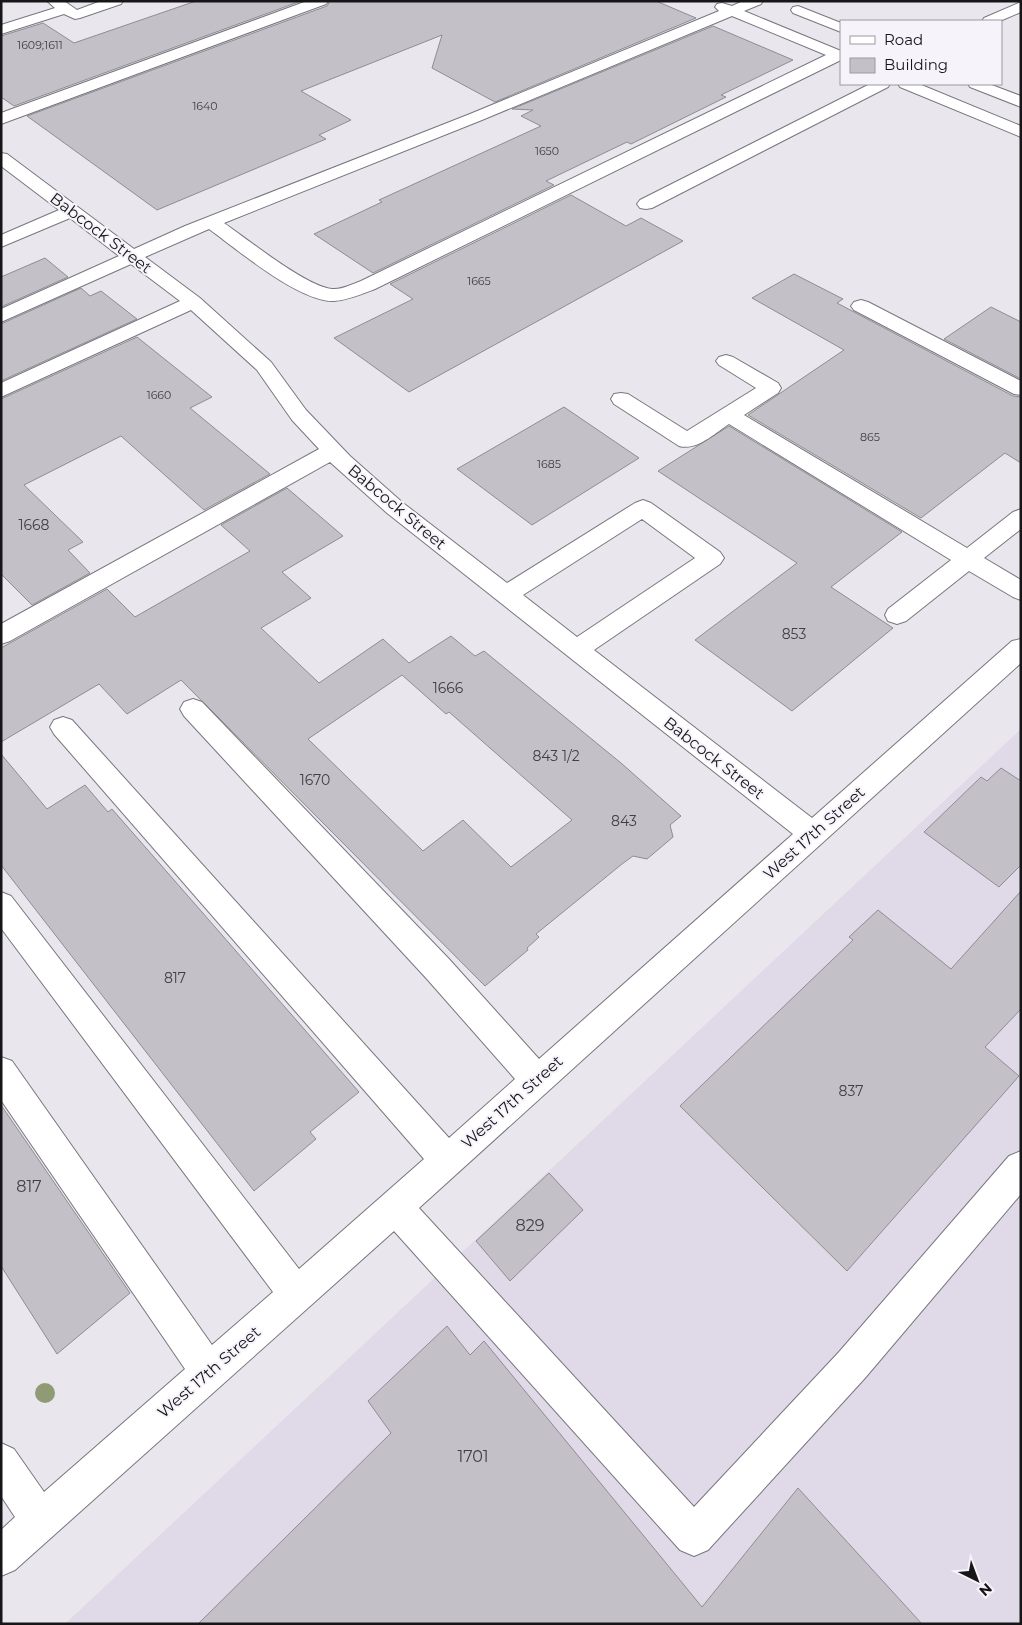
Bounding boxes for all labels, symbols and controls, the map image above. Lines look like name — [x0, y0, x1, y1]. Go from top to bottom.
legend — [840, 20, 1002, 85]
text: Road — [884, 30, 923, 49]
house number: 1609;1611 — [17, 38, 63, 52]
text: Building — [884, 55, 948, 74]
house number: 1640 — [192, 99, 218, 113]
house number: 1650 — [535, 144, 559, 158]
street label: Babcock Street — [46, 189, 156, 278]
house number: 1665 — [467, 274, 491, 288]
house number: 1660 — [147, 388, 171, 402]
house number: 865 — [860, 430, 880, 444]
house number: 1685 — [537, 457, 561, 471]
street label: Babcock Street — [344, 460, 450, 554]
house number: 1668 — [18, 516, 50, 534]
house number: 853 — [782, 625, 806, 643]
house number: 1666 — [433, 679, 464, 697]
street label: Babcock Street — [660, 713, 768, 803]
house number: 843 1/2 — [532, 747, 580, 765]
house number: 1670 — [300, 771, 330, 789]
street label: West 17th Street — [759, 782, 869, 884]
house number: 843 — [611, 812, 637, 830]
house number: 817 — [164, 969, 186, 987]
street label: West 17th Street — [457, 1051, 567, 1153]
house number: 837 — [839, 1082, 863, 1100]
house number: 817 — [16, 1177, 42, 1196]
house number: 829 — [515, 1216, 545, 1235]
street label: West 17th Street — [154, 1322, 265, 1422]
house number: 1701 — [457, 1447, 489, 1466]
north arrow — [952, 1555, 1002, 1605]
text: N — [975, 1579, 996, 1600]

